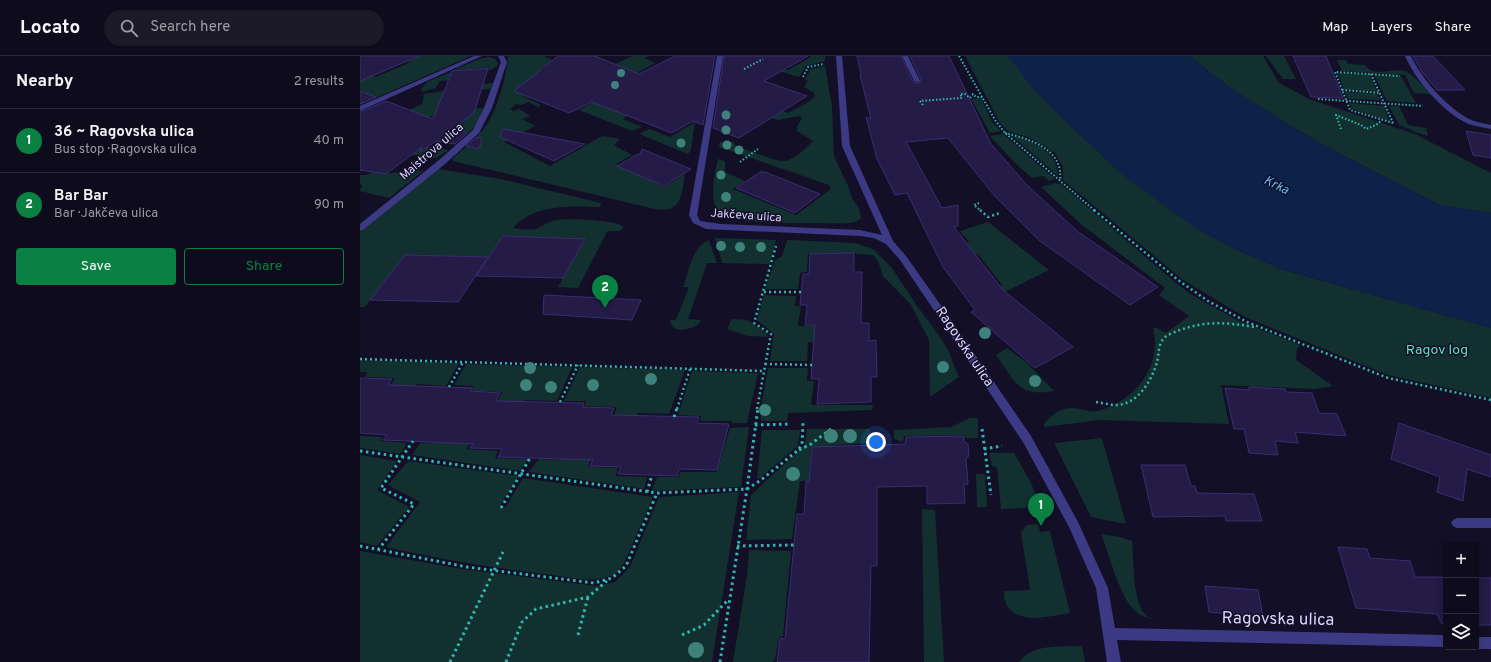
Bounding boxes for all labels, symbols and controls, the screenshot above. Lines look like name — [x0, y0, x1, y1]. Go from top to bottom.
search box — [104, 10, 384, 46]
text: Locato — [20, 16, 80, 40]
icon: search — [118, 17, 140, 39]
text: Search here — [150, 18, 230, 37]
text: Map — [1322, 19, 1348, 36]
text: Layers — [1370, 19, 1412, 36]
text: Share — [1434, 19, 1471, 36]
text: Nearby — [16, 71, 73, 93]
text: 2 results — [294, 74, 344, 90]
street label: Maistrova ulica — [397, 120, 467, 184]
text: 36 ~ Ragovska ulica — [54, 123, 194, 142]
text: 1 — [26, 133, 32, 149]
text: 40 m — [314, 133, 344, 149]
text: Bus stop · Ragovska ulica — [54, 142, 197, 158]
water label: Krka — [1261, 173, 1291, 199]
text: Bar Bar — [54, 187, 108, 206]
text: 2 — [25, 197, 33, 213]
text: 90 m — [314, 197, 344, 213]
text: Bar · Jakčeva ulica — [54, 206, 158, 222]
street label: Jakčeva ulica — [710, 206, 782, 226]
button: Save — [16, 248, 176, 285]
button: Share — [184, 248, 344, 285]
pin: 2 — [592, 275, 618, 308]
street label: Ragovska ulica — [931, 304, 997, 390]
park label: Ragov log — [1406, 342, 1468, 359]
your location — [866, 432, 886, 452]
pin: 1 — [1028, 493, 1054, 526]
map controls — [1443, 542, 1479, 650]
button: + — [1443, 542, 1479, 578]
button: − — [1443, 578, 1479, 614]
street label: Ragovska ulica — [1221, 608, 1335, 632]
button: layers — [1443, 614, 1479, 650]

